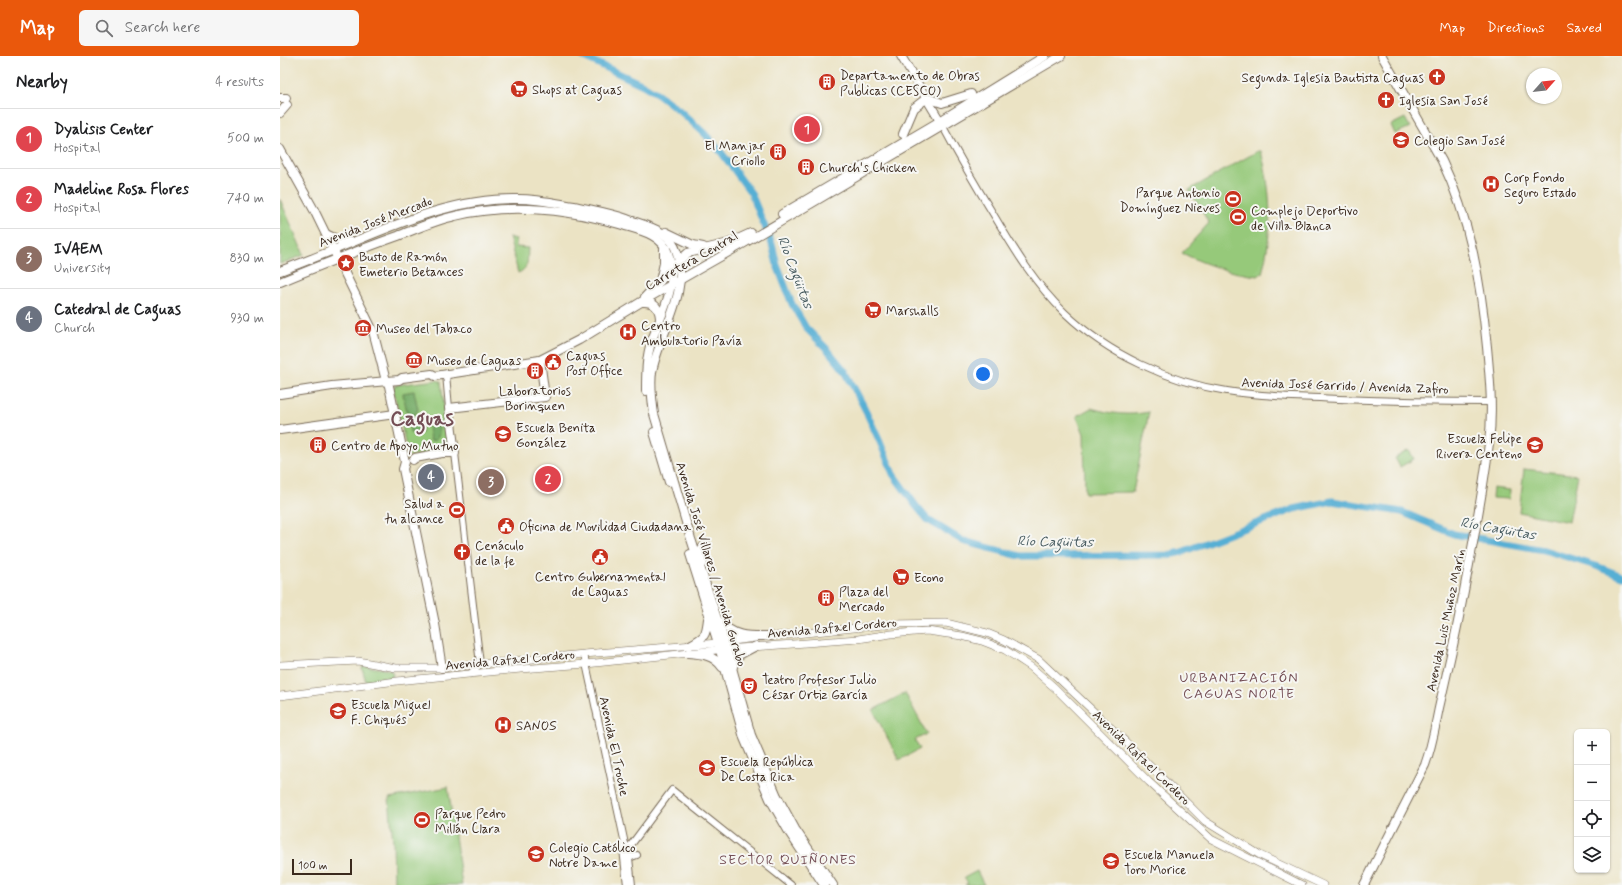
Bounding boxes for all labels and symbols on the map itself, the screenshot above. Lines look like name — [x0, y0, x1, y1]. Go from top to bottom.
church icon: Segunda Iglesia Bautista Caguas — [1427, 67, 1447, 87]
place label: Departamento de Obras Publicas (CESCO) — [840, 68, 980, 100]
north arrow — [1526, 68, 1562, 104]
place label: Segunda Iglesia Bautista Caguas — [1241, 70, 1424, 89]
building icon: Departamento de Obras Publicas (CESCO) — [817, 72, 837, 92]
supermarket icon: Shops at Caguas — [509, 79, 529, 99]
place label: Shops at Caguas — [532, 82, 622, 101]
church icon: Iglesia San José — [1376, 90, 1396, 110]
place label: Iglesia San José — [1399, 93, 1488, 110]
pin: 1 — [794, 114, 820, 144]
school or university icon: Colegio San José — [1391, 130, 1411, 150]
place label: Colegio San José — [1414, 133, 1505, 151]
place label: El Manjar Criollo — [705, 138, 766, 170]
building icon: El Manjar Criollo — [768, 142, 788, 162]
building icon: Church's Chicken — [796, 157, 816, 177]
place label: Church's Chicken — [819, 160, 917, 177]
place label: Corp Fondo Seguro Estado — [1504, 170, 1576, 204]
hospital icon: Corp Fondo Seguro Estado — [1481, 174, 1501, 194]
place label: Parque Antonio Domínguez Nieves — [1120, 185, 1220, 219]
sports icon: Parque Antonio Domínguez Nieves — [1223, 189, 1243, 209]
street label: Avenida José Mercado — [316, 193, 435, 252]
place label: Complejo Deportivo de Villa Blanca — [1251, 203, 1358, 235]
sports icon: Complejo Deportivo de Villa Blanca — [1228, 207, 1248, 227]
street label: Carretera Central — [642, 228, 741, 295]
water label: Río Cagüitas — [771, 234, 818, 313]
place label: Busto de Ramón Emeterio Betances — [359, 249, 464, 281]
place icon: Busto de Ramón Emeterio Betances — [336, 253, 356, 273]
supermarket icon: Marshalls — [863, 300, 883, 320]
place label: Marshalls — [886, 303, 939, 320]
museum icon: Museo del Tabaco — [353, 318, 373, 338]
place label: Centro Ambulatorio Pavía — [641, 318, 743, 350]
place label: Museo del Tabaco — [376, 321, 473, 338]
hospital icon: Centro Ambulatorio Pavía — [618, 322, 638, 342]
place label: Caguas Post Office — [566, 348, 623, 380]
museum icon: Museo de Caguas — [404, 350, 424, 370]
public building icon: Caguas Post Office — [543, 352, 563, 372]
place label: Museo de Caguas — [427, 353, 521, 371]
building icon: Laboratorios Borinquen — [525, 361, 545, 381]
your location — [973, 364, 993, 384]
street label: Avenida José Garrido / Avenida Zafiro — [1241, 374, 1449, 399]
place label: Laboratorios Borinquen — [499, 383, 571, 415]
district label: Caguas — [390, 405, 455, 435]
place label: Escuela Benita González — [516, 420, 596, 452]
school or university icon: Escuela Benita González — [493, 424, 513, 444]
place label: Escuela Felipe Rivera Centeno — [1436, 431, 1522, 463]
building icon: Centro de Apoyo Mutuo — [308, 435, 328, 455]
school or university icon: Escuela Felipe Rivera Centeno — [1525, 435, 1545, 455]
place label: Centro de Apoyo Mutuo — [331, 438, 459, 456]
street label: Avenida José Villares / Avenida Gurabo — [671, 460, 750, 669]
pin: 4 — [418, 462, 444, 492]
pin: 2 — [535, 464, 561, 494]
pin: 3 — [478, 467, 504, 497]
place label: Salud a tu alcance — [384, 496, 444, 528]
sports icon: Salud a tu alcance — [447, 500, 467, 520]
water label: Río Cagüitas — [1458, 514, 1539, 547]
public building icon: Oficina de Movilidad Ciudadana — [496, 516, 516, 536]
place label: Oficina de Movilidad Ciudadana — [519, 519, 691, 536]
water label: Río Cagüitas — [1017, 532, 1095, 554]
place label: Cenáculo de la fe — [475, 538, 524, 570]
church icon: Cenáculo de la fe — [452, 542, 472, 562]
public building icon: Centro Gubernamental de Caguas — [590, 547, 610, 567]
street label: Avenida Luis Muñoz Marín — [1423, 547, 1470, 693]
supermarket icon: Econo — [891, 567, 911, 587]
place label: Centro Gubernamental de Caguas — [535, 569, 666, 602]
place label: Econo — [914, 570, 944, 587]
place label: Plaza del Mercado — [839, 584, 888, 616]
building icon: Plaza del Mercado — [816, 588, 836, 608]
street label: Avenida Rafael Cordero — [767, 614, 898, 643]
street label: Avenida Rafael Cordero — [445, 646, 576, 675]
district label: URBANIZACIÓN CAGUAS NORTE — [1179, 669, 1299, 703]
place label: Teatro Profesor Julio César Ortiz García — [762, 672, 877, 704]
theatre icon: Teatro Profesor Julio César Ortiz García — [739, 676, 759, 696]
street label: Avenida El Troche — [595, 695, 632, 798]
place label: Escuela Miguel F. Chiqués — [351, 697, 431, 729]
school or university icon: Escuela Miguel F. Chiqués — [328, 701, 348, 721]
street label: Avenida Rafael Cordero — [1088, 707, 1194, 809]
hospital icon: SANOS — [493, 715, 513, 735]
place label: SANOS — [516, 718, 557, 735]
place label: Escuela República De Costa Rica — [720, 754, 814, 786]
school or university icon: Escuela República De Costa Rica — [697, 758, 717, 778]
place label: Parque Pedro Millán Clara — [435, 806, 506, 838]
sports icon: Parque Pedro Millán Clara — [412, 810, 432, 830]
place label: Colegio Católico Notre Dame — [549, 840, 636, 872]
school or university icon: Colegio Católico Notre Dame — [526, 844, 546, 864]
place label: Escuela Manuela Toro Morice — [1124, 847, 1214, 879]
district label: SECTOR QUIÑONES — [719, 851, 857, 869]
school or university icon: Escuela Manuela Toro Morice — [1101, 851, 1121, 871]
scale bar — [292, 857, 352, 876]

